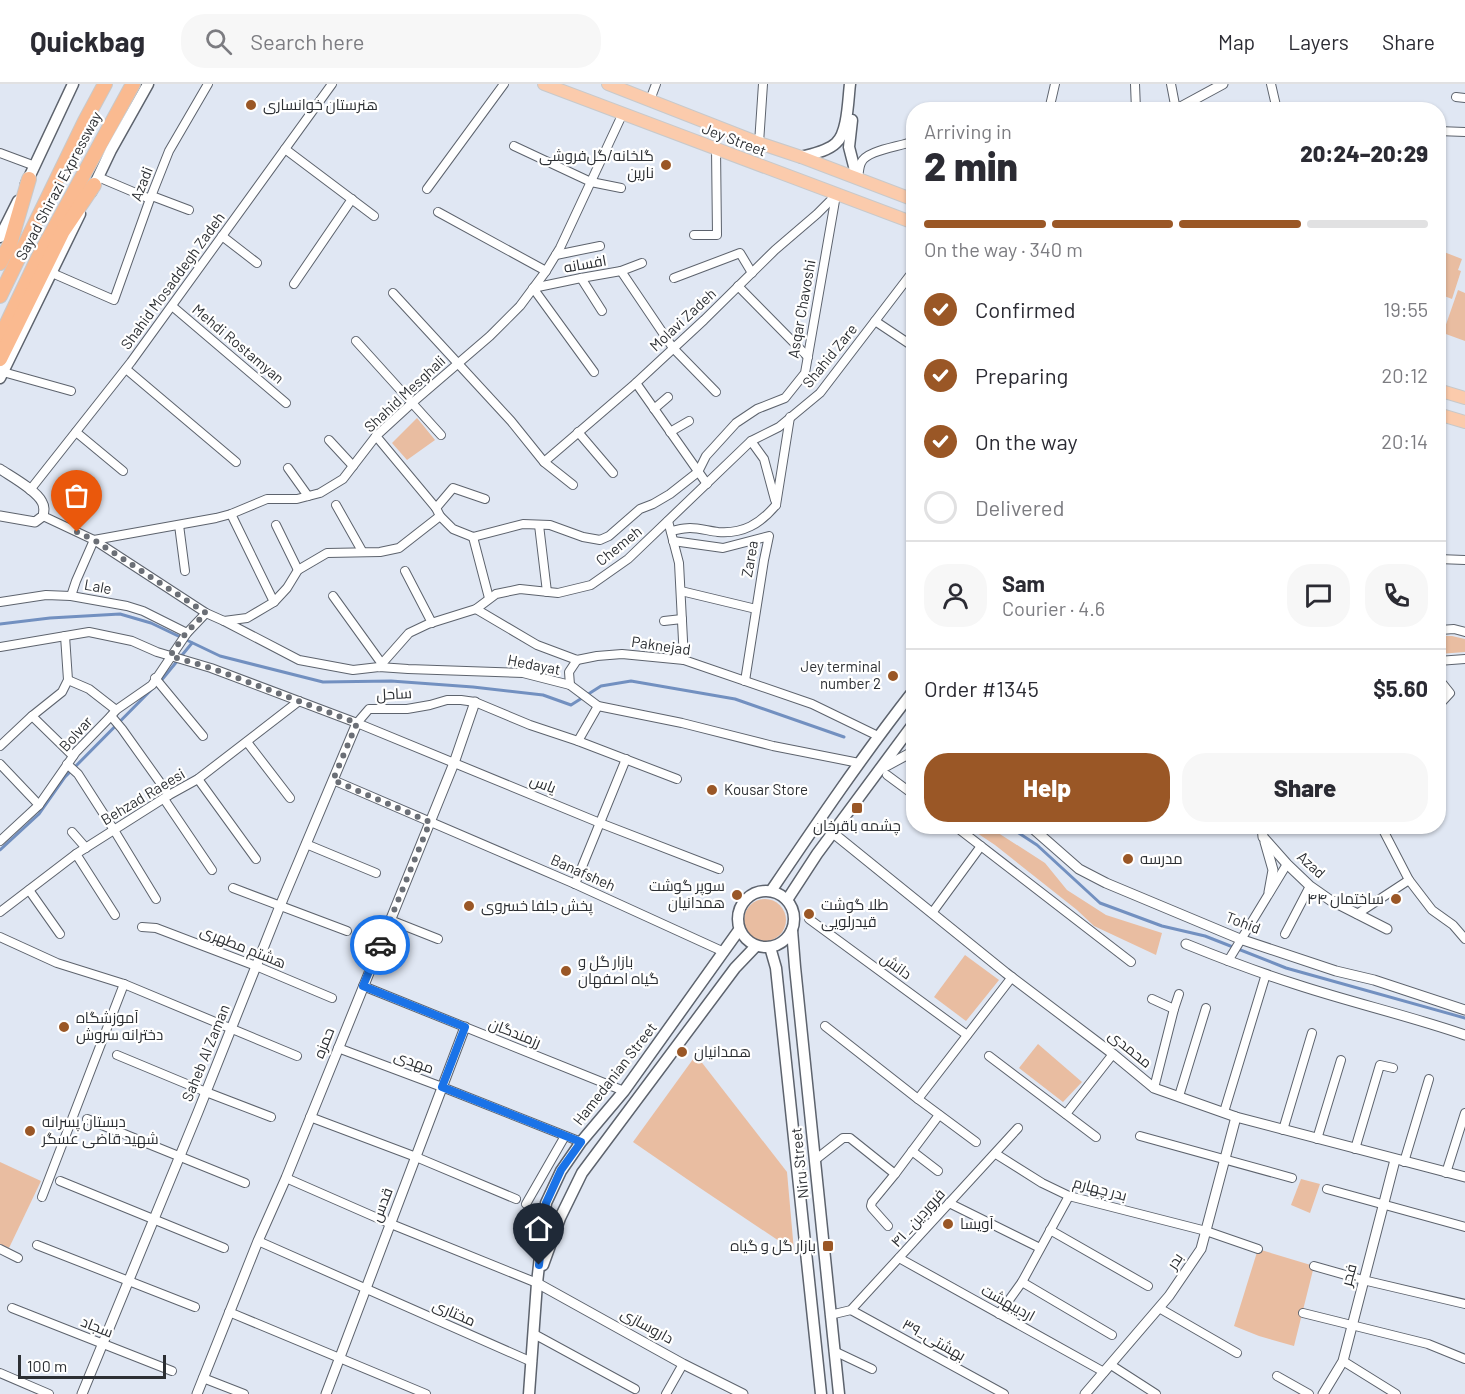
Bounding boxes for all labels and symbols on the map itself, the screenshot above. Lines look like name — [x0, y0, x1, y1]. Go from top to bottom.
place label: هنرستان خوانساری — [263, 95, 378, 115]
marker: هنرستان خوانساری — [244, 98, 258, 112]
street label: Sayad Shirazi Expressway — [11, 108, 105, 263]
street label: Jey Street — [700, 119, 769, 160]
place label: گلخانه/گل‌فروشی نارین — [539, 146, 654, 183]
marker: گلخانه/گل‌فروشی نارین — [659, 158, 673, 172]
street label: Azadi — [126, 164, 156, 203]
street label: Shahid Mosaddegh Zadeh — [116, 208, 228, 352]
street label: افسانه — [562, 250, 608, 276]
street label: Asqar Chavoshi — [783, 258, 819, 359]
street label: Molavi Zadeh — [645, 284, 719, 355]
street label: Mehdi Rostamyan — [189, 300, 288, 387]
street label: Shahid Zare — [798, 320, 860, 391]
street label: Shahid Mesghali — [360, 351, 449, 435]
pin — [51, 470, 102, 532]
street label: Chemeh — [592, 521, 645, 569]
street label: Zarea — [737, 539, 761, 579]
street label: Lale — [83, 575, 113, 597]
street label: Paknejad — [630, 632, 692, 658]
street label: Hedayat — [506, 650, 562, 678]
place label: Jey terminal number 2 — [801, 657, 881, 692]
marker: Jey terminal number 2 — [886, 669, 900, 683]
street label: ساحل — [376, 683, 412, 705]
street label: Bolvar — [55, 712, 96, 755]
street label: Behzad Raeesi — [97, 764, 188, 828]
street label: یاس — [527, 770, 559, 798]
place label: Kousar Store — [724, 780, 808, 798]
marker: Kousar Store — [705, 783, 719, 797]
marker: چشمه باقرخان — [850, 801, 864, 815]
place label: چشمه باقرخان — [813, 816, 901, 836]
street label: Azad — [1294, 847, 1329, 882]
place label: مدرسه — [1140, 849, 1183, 868]
street label: Banafsheh — [548, 850, 619, 894]
marker: مدرسه — [1121, 852, 1135, 866]
place label: سوپر گوشت همدانیان — [649, 876, 725, 913]
marker: سوپر گوشت همدانیان — [730, 888, 744, 902]
place label: ساختمان ۴۴ — [1307, 889, 1384, 909]
marker: ساختمان ۴۴ — [1389, 892, 1403, 906]
place label: طلا گوشت قیدرلویی — [821, 895, 889, 932]
place label: پخش جلفا خسروی — [481, 896, 593, 916]
marker: پخش جلفا خسروی — [462, 899, 476, 913]
marker: طلا گوشت قیدرلویی — [802, 907, 816, 921]
street label: Tohid — [1223, 907, 1263, 937]
courier — [350, 915, 410, 975]
street label: هشتم مطهری — [197, 921, 289, 973]
street label: دانش — [876, 948, 916, 984]
place label: بازار گل و گیاه اصفهان — [578, 952, 659, 989]
marker: بازار گل و گیاه اصفهان — [559, 964, 573, 978]
street label: Saheb Al Zaman — [177, 1001, 233, 1104]
place label: آموزشگاه دخترانه سروش — [76, 1008, 163, 1045]
street label: رزمندگان — [486, 1014, 544, 1052]
street label: Hamedanian Street — [569, 1018, 660, 1128]
marker: آموزشگاه دخترانه سروش — [57, 1020, 71, 1034]
street label: حمزه — [309, 1025, 338, 1061]
street label: محمدی — [1104, 1025, 1156, 1073]
place label: همدانیان — [694, 1042, 751, 1062]
marker: همدانیان — [675, 1045, 689, 1059]
street label: مهدی — [391, 1046, 437, 1078]
place label: دبستان پسرانه شهید قاضی عسگر — [41, 1112, 159, 1149]
marker: دبستان پسرانه شهید قاضی عسگر — [23, 1124, 37, 1138]
street label: Niru Street — [786, 1127, 812, 1200]
street label: بدر چهارم — [1071, 1172, 1129, 1206]
street label: ۴۱ _فروردین — [886, 1184, 950, 1252]
street label: قدس — [366, 1185, 398, 1225]
pin — [513, 1203, 564, 1265]
place label: آویسا — [960, 1214, 994, 1233]
marker: آویسا — [941, 1217, 955, 1231]
place label: بازار گل و گیاه — [730, 1236, 816, 1256]
marker: بازار گل و گیاه — [821, 1239, 835, 1253]
street label: بدر — [1162, 1249, 1187, 1273]
street label: فجر — [1336, 1261, 1361, 1289]
street label: اردیبهشت — [977, 1280, 1039, 1326]
street label: مختاری — [429, 1295, 479, 1331]
street label: داروسازی — [617, 1303, 677, 1349]
street label: سجاد — [79, 1312, 116, 1341]
street label: ۳۹_بهشتی — [899, 1314, 969, 1366]
scale bar — [18, 1352, 166, 1380]

